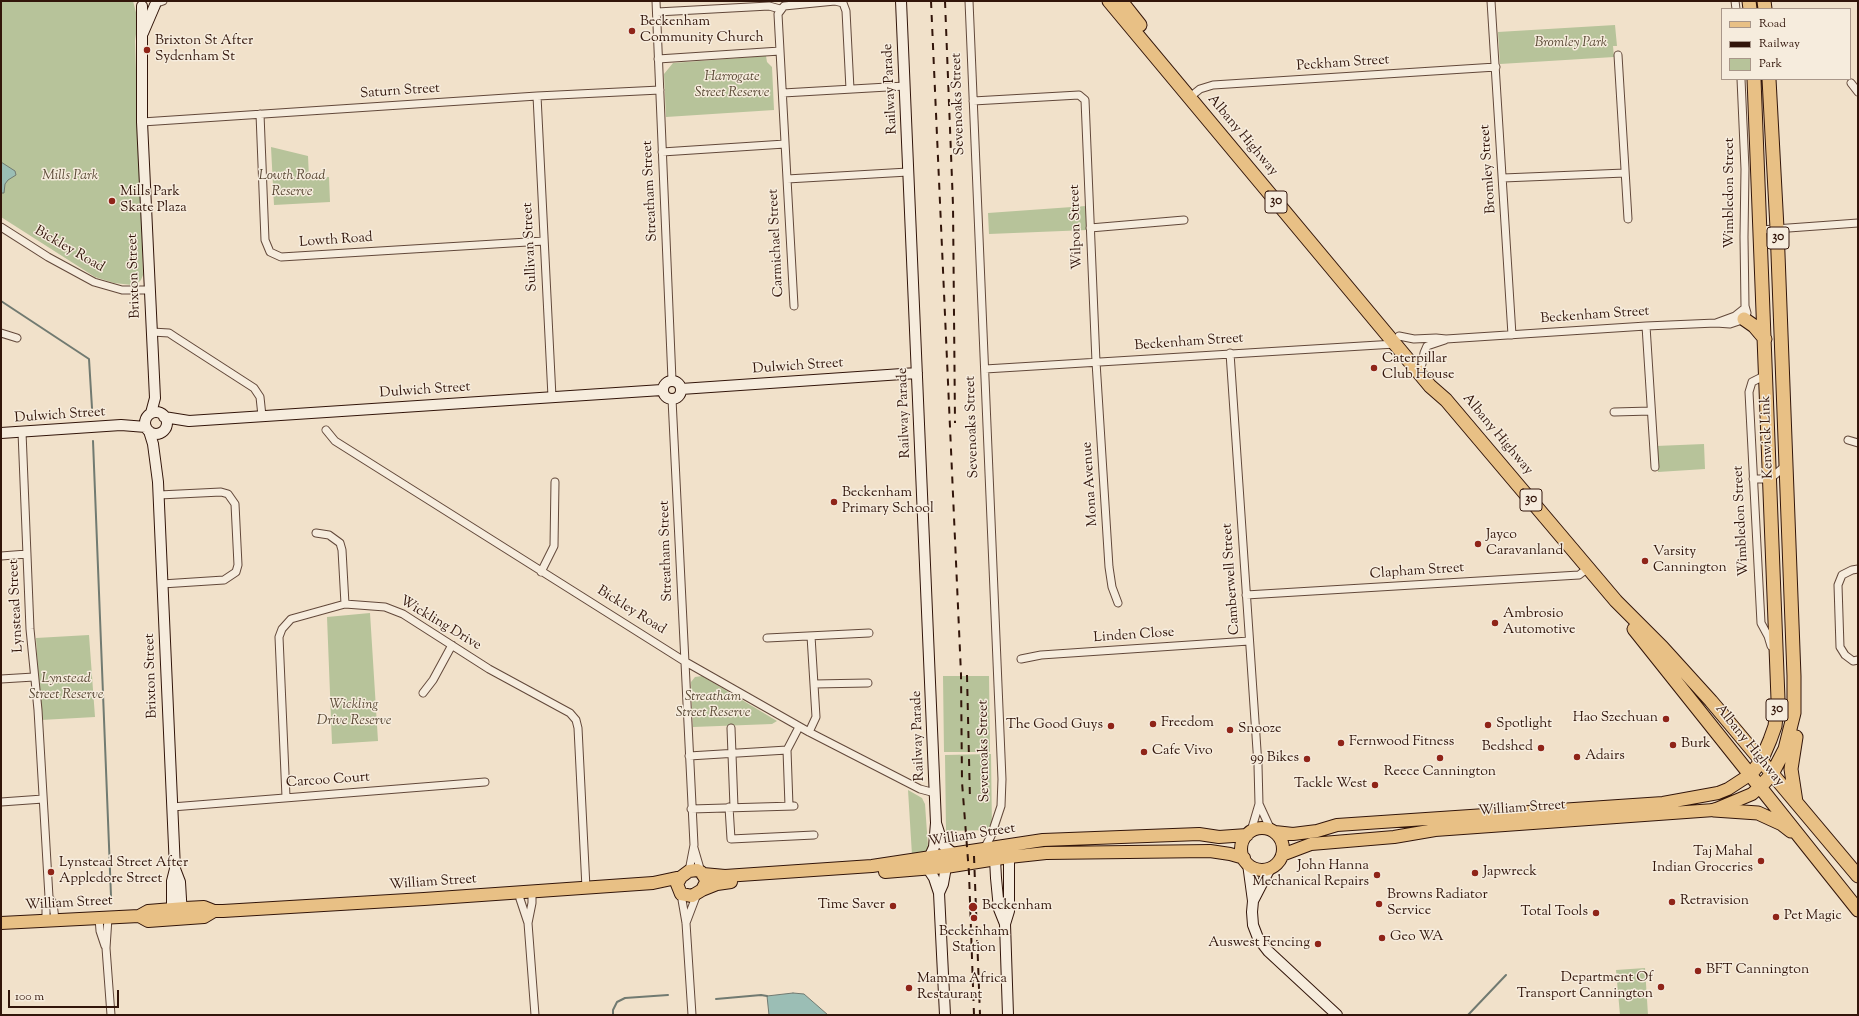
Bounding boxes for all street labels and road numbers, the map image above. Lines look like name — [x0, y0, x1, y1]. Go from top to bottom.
street label: Railway Parade — [880, 43, 902, 135]
street label: Sevenoaks Street — [949, 52, 969, 156]
street label: Peckham Street — [1296, 52, 1390, 76]
street label: Saturn Street — [359, 81, 441, 103]
street label: Albany Highway — [1203, 92, 1281, 180]
street label: Bromley Street — [1477, 124, 1501, 214]
street label: Wimbledon Street — [1723, 138, 1739, 248]
street label: Streatham Street — [640, 140, 662, 242]
street label: Wilpon Street — [1067, 184, 1087, 270]
street label: Carmichael Street — [766, 188, 788, 298]
road number: 30 — [1265, 191, 1287, 213]
street label: Sullivan Street — [520, 202, 542, 292]
street label: Bickley Road — [31, 223, 107, 277]
road number: 30 — [1767, 227, 1789, 249]
street label: Lowth Road — [299, 230, 373, 252]
street label: Brixton Street — [125, 233, 145, 319]
street label: Beckenham Street — [1540, 304, 1650, 328]
street label: Beckenham Street — [1134, 331, 1244, 355]
street label: Dulwich Street — [752, 355, 844, 379]
street label: Railway Parade — [895, 367, 915, 459]
street label: Sevenoaks Street — [963, 375, 983, 479]
street label: Dulwich Street — [379, 379, 471, 403]
street label: Albany Highway — [1458, 391, 1536, 479]
street label: Kenwick Link — [1758, 395, 1778, 479]
street label: Dulwich Street — [14, 404, 106, 428]
street label: Mona Avenue — [1080, 441, 1102, 527]
street label: Wimbledon Street — [1731, 465, 1753, 577]
road number: 30 — [1520, 489, 1542, 511]
street label: Streatham Street — [657, 500, 677, 602]
street label: Camberwell Street — [1220, 523, 1244, 635]
street label: Lynstead Street — [6, 559, 28, 653]
street label: Clapham Street — [1369, 560, 1465, 584]
street label: Bickley Road — [593, 583, 669, 639]
street label: Wickling Drive — [396, 593, 484, 655]
street label: Linden Close — [1093, 625, 1175, 647]
street label: Brixton Street — [142, 633, 162, 719]
street label: Railway Parade — [909, 690, 929, 782]
road number: 30 — [1766, 699, 1788, 721]
street label: Sevenoaks Street — [976, 700, 994, 802]
street label: Albany Highway — [1711, 702, 1787, 790]
street label: Carcoo Court — [286, 770, 370, 792]
street label: William Street — [1478, 798, 1566, 820]
street label: William Street — [927, 821, 1017, 851]
street label: William Street — [389, 872, 477, 894]
street label: William Street — [25, 893, 113, 915]

